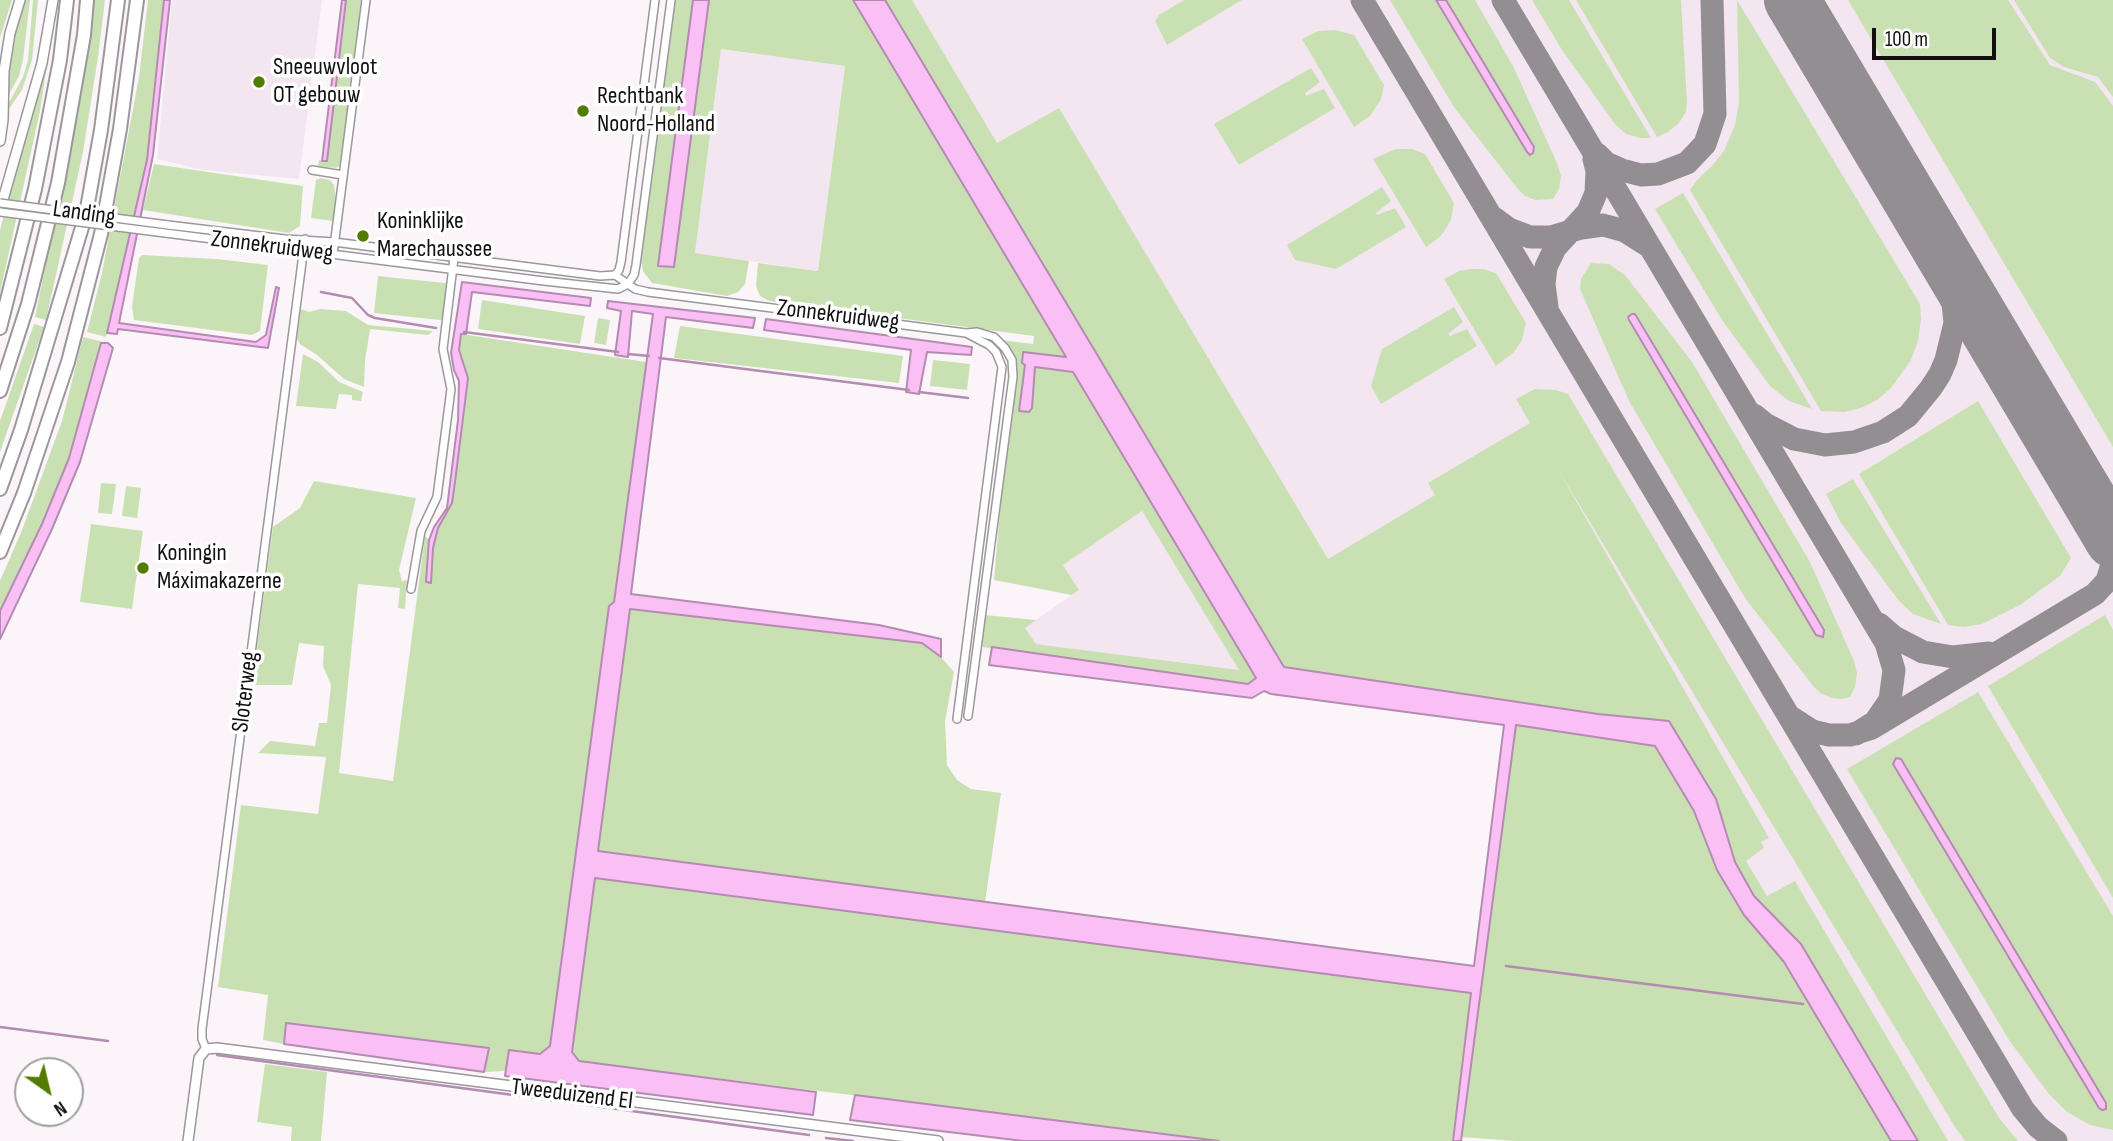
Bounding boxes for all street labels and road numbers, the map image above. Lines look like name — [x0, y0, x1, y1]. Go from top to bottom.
street label: Landing — [51, 195, 117, 233]
street label: Zonnekruidweg — [209, 225, 335, 269]
street label: Zonnekruidweg — [775, 294, 901, 338]
street label: Sloterweg — [227, 650, 265, 734]
street label: Tweeduizend El — [510, 1073, 634, 1117]

